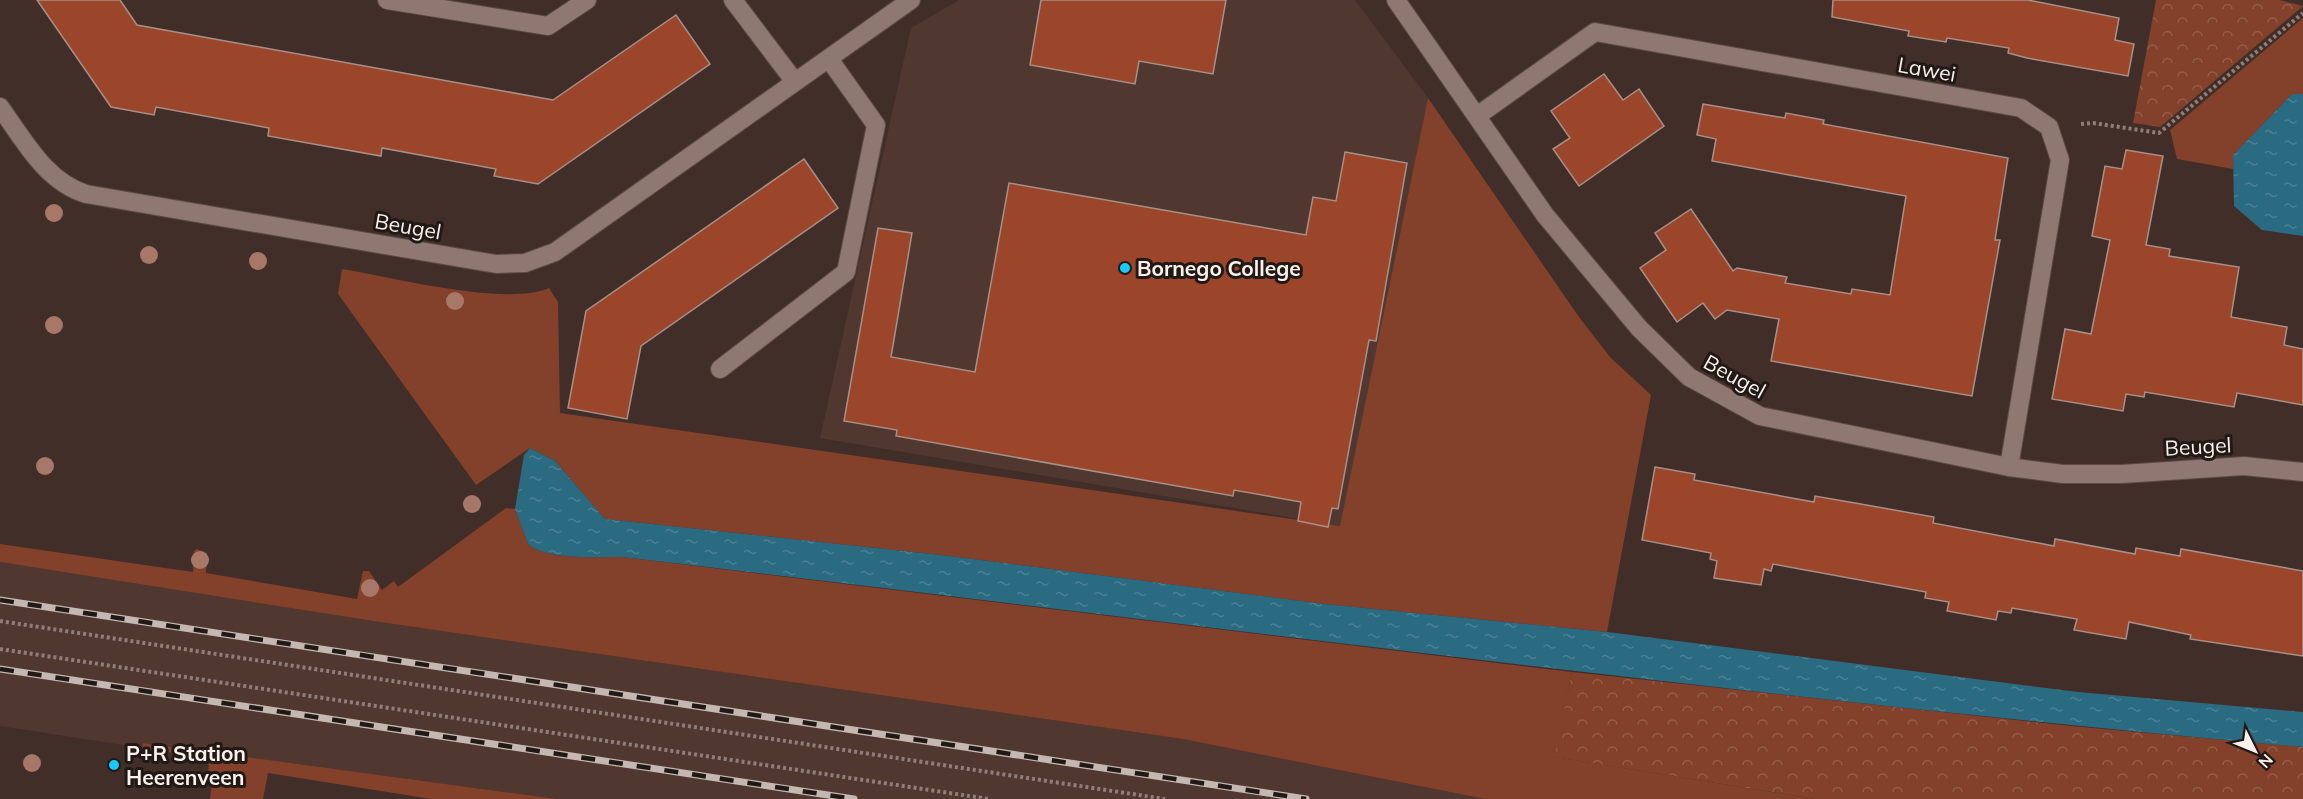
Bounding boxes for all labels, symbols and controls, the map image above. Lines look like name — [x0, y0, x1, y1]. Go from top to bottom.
street label: Lawei — [1896, 51, 1958, 87]
street label: Beugel — [373, 207, 443, 245]
place label: Bornego College — [1137, 255, 1301, 281]
marker: Bornego College — [1118, 261, 1132, 275]
street label: Beugel — [1699, 348, 1771, 404]
street label: Beugel — [2164, 431, 2232, 461]
north arrow — [2225, 721, 2285, 781]
place label: P+R Station Heerenveen — [126, 740, 246, 790]
text: N — [2255, 750, 2277, 772]
marker: P+R Station Heerenveen — [107, 758, 121, 772]

